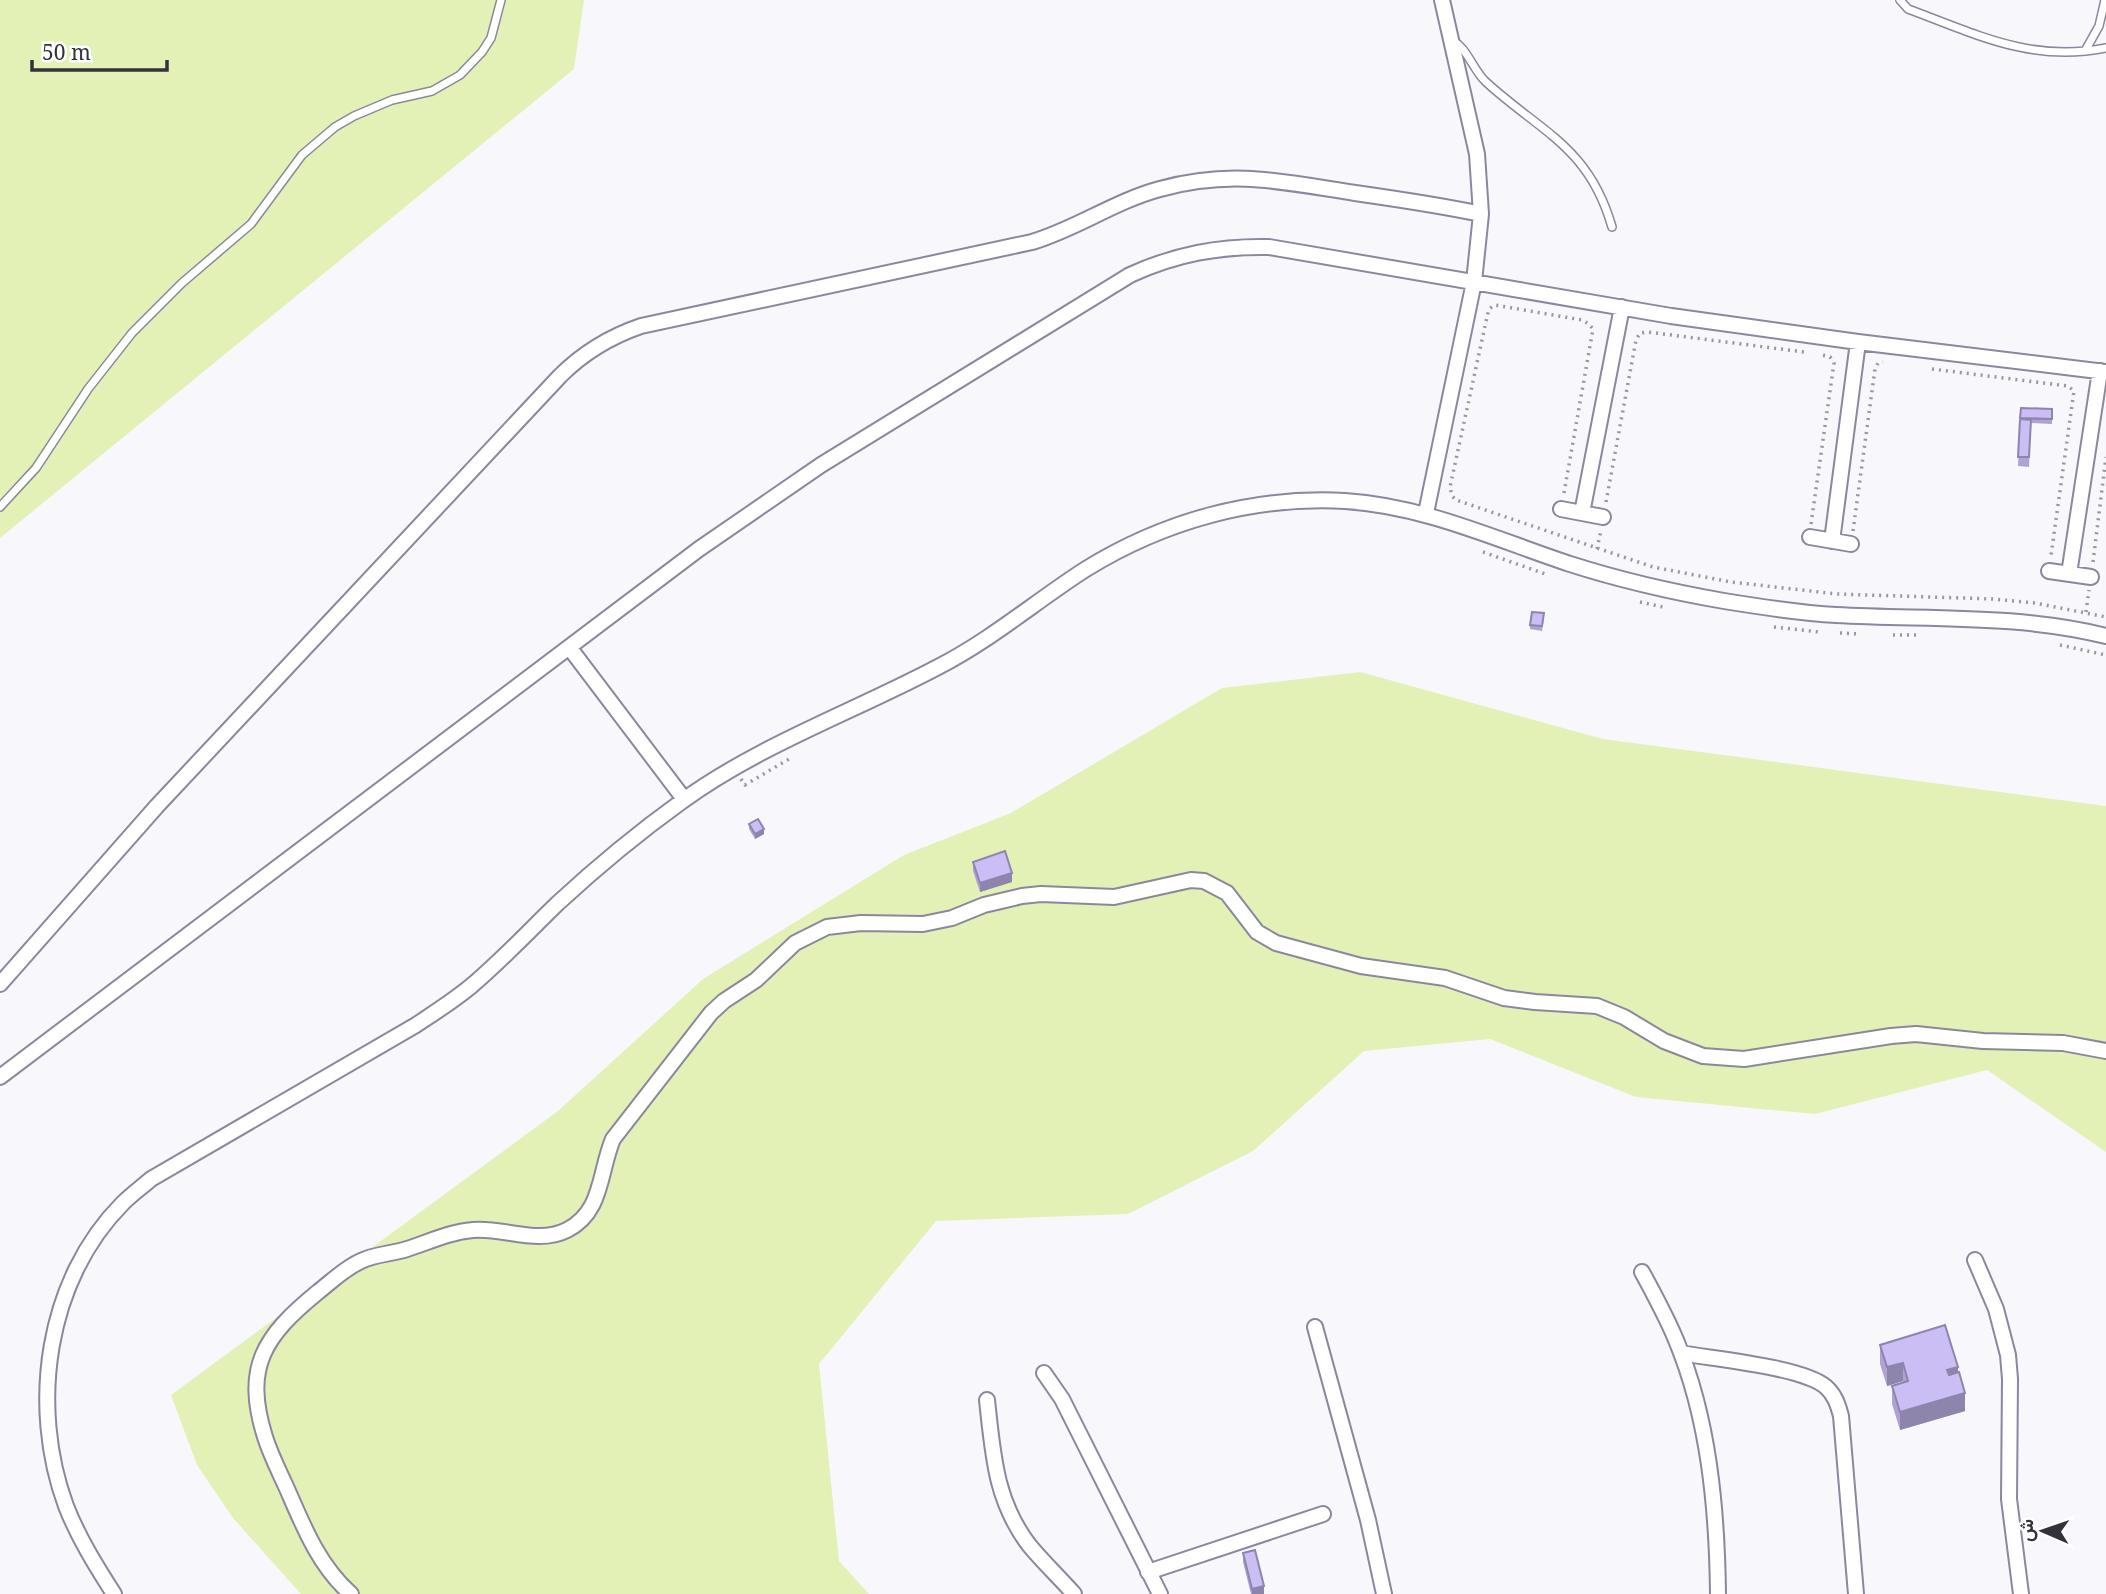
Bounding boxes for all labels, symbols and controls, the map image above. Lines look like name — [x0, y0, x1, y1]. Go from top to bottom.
scale bar — [32, 28, 166, 72]
text: 50 m — [42, 38, 91, 66]
north arrow — [2008, 1496, 2078, 1566]
text: ش — [2013, 1518, 2039, 1542]

